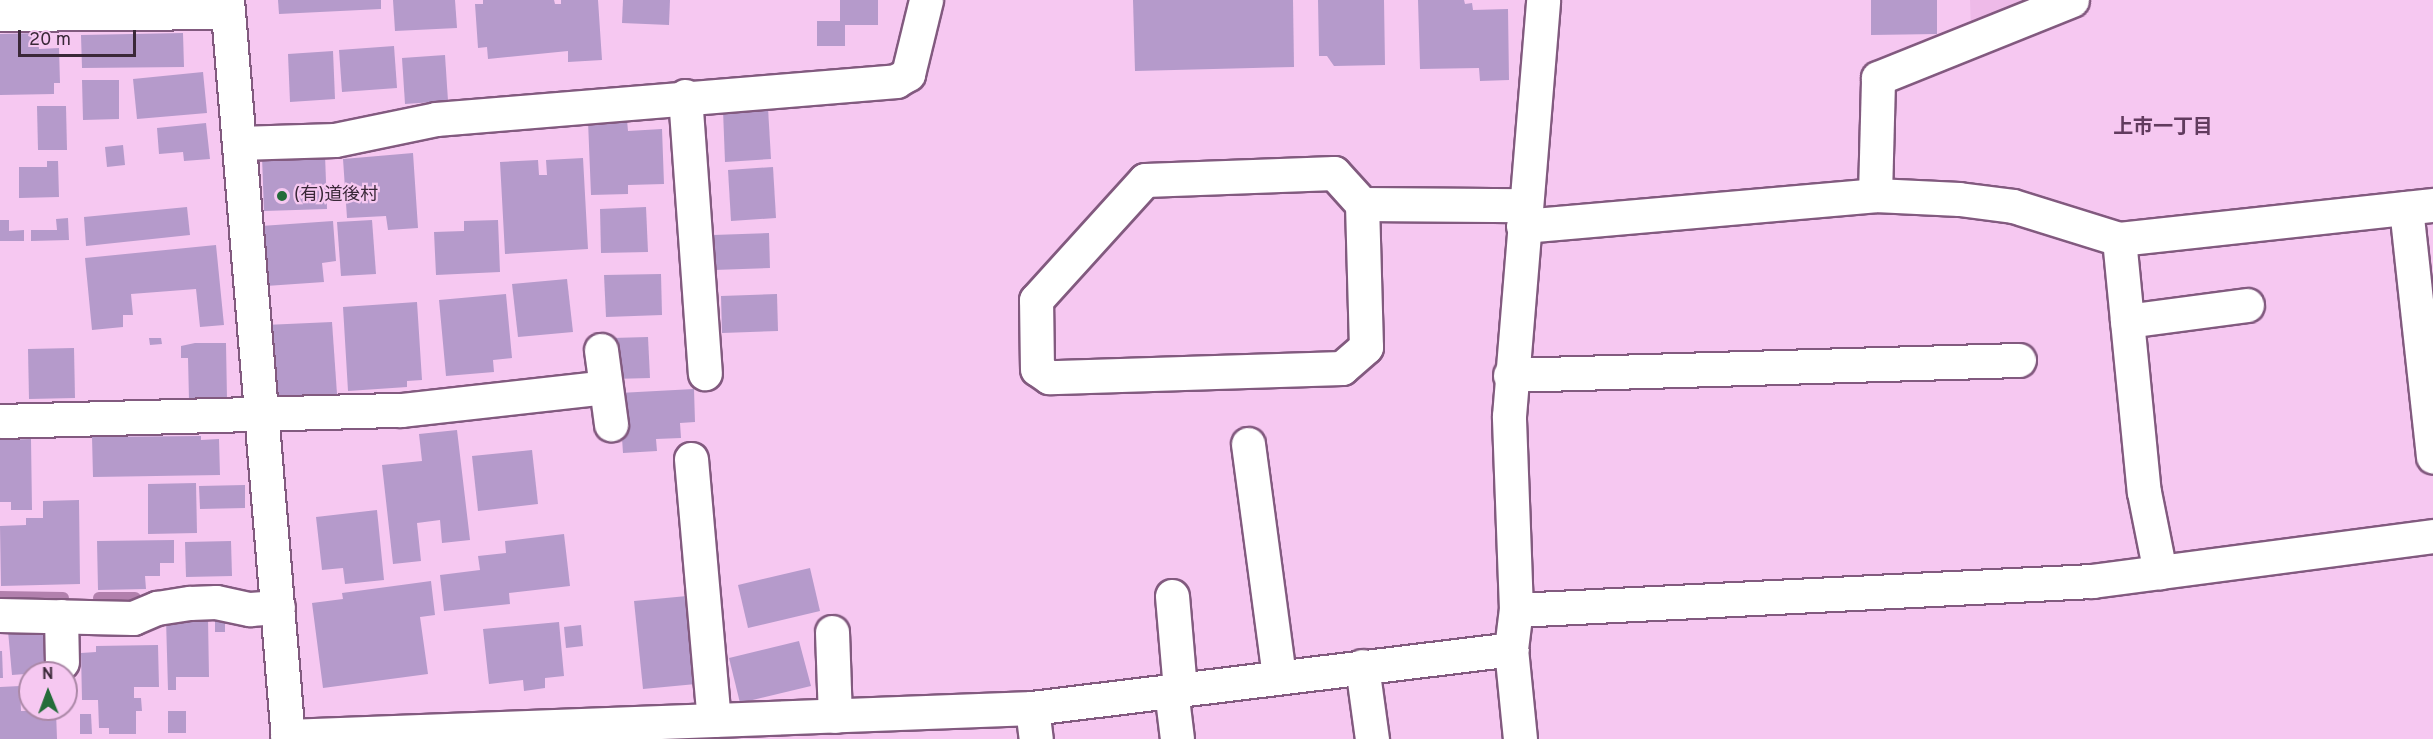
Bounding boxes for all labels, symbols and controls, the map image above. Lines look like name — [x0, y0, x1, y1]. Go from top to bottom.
scale bar — [21, 18, 140, 56]
text: 20 m — [29, 29, 71, 52]
district label: 上市一丁目 — [2113, 116, 2213, 140]
place label: (有)道後村 — [294, 185, 378, 207]
marker: (有)道後村 — [275, 189, 289, 203]
north arrow — [18, 661, 78, 721]
text: N — [42, 665, 54, 685]

